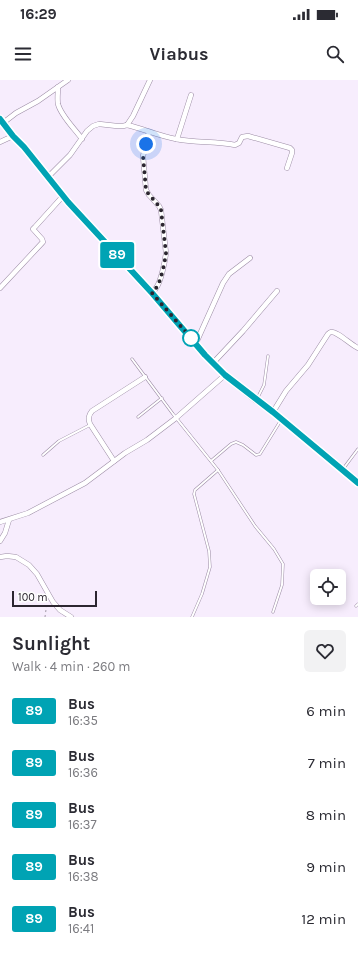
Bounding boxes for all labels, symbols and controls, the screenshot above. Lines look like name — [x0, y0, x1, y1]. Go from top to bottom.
text: 16:29 — [20, 5, 57, 23]
icon: menu — [12, 43, 34, 65]
text: Viabus — [149, 43, 209, 65]
icon: search — [324, 43, 346, 65]
your location — [136, 134, 156, 154]
line badge: 89 — [99, 242, 135, 268]
text: 89 — [108, 246, 126, 263]
unlabelled marker — [182, 329, 200, 347]
map controls — [310, 569, 346, 605]
button: locate — [310, 569, 346, 605]
scale bar — [12, 589, 97, 608]
text: 100 m — [18, 591, 48, 604]
button: heart — [304, 630, 346, 672]
text: Sunlight — [12, 633, 90, 655]
text: Walk · 4 min · 260 m — [12, 659, 131, 674]
text: Bus — [68, 695, 95, 713]
text: 89 — [25, 702, 43, 719]
text: 6 min — [306, 702, 346, 720]
text: 16:35 — [68, 713, 98, 728]
text: Bus — [68, 747, 95, 765]
text: 89 — [25, 754, 43, 771]
text: 7 min — [308, 754, 346, 772]
text: 16:36 — [68, 765, 98, 780]
text: Bus — [68, 799, 95, 817]
text: 89 — [25, 806, 43, 823]
text: 8 min — [306, 806, 346, 824]
text: 16:37 — [68, 817, 97, 832]
text: Bus — [68, 851, 95, 869]
text: 89 — [25, 858, 43, 875]
text: 9 min — [306, 858, 346, 876]
text: 16:38 — [68, 869, 98, 884]
text: Bus — [68, 903, 95, 921]
text: 89 — [25, 910, 43, 927]
text: 12 min — [301, 910, 346, 928]
text: 16:41 — [68, 921, 94, 936]

